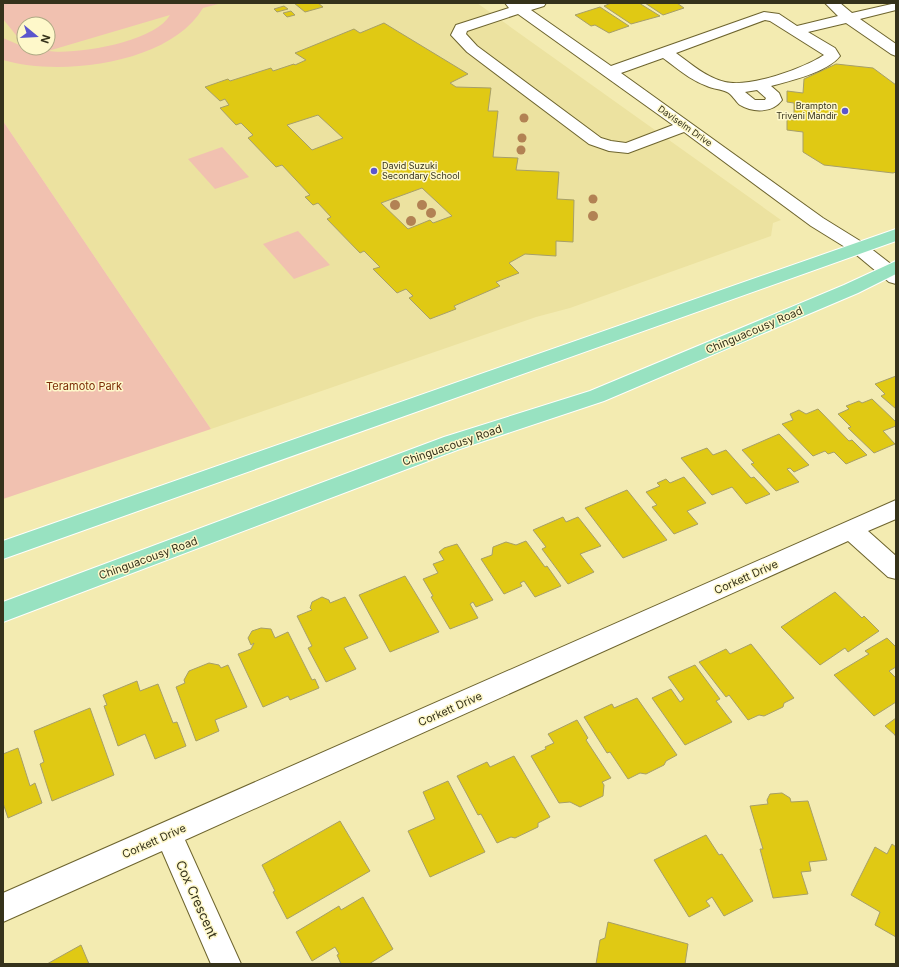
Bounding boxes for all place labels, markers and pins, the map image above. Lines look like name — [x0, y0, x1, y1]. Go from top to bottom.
place label: Brampton Triveni Mandir — [776, 100, 838, 121]
marker: Brampton Triveni Mandir — [840, 106, 850, 116]
place label: David Suzuki Secondary School — [382, 160, 460, 181]
marker: David Suzuki Secondary School — [369, 166, 379, 176]

